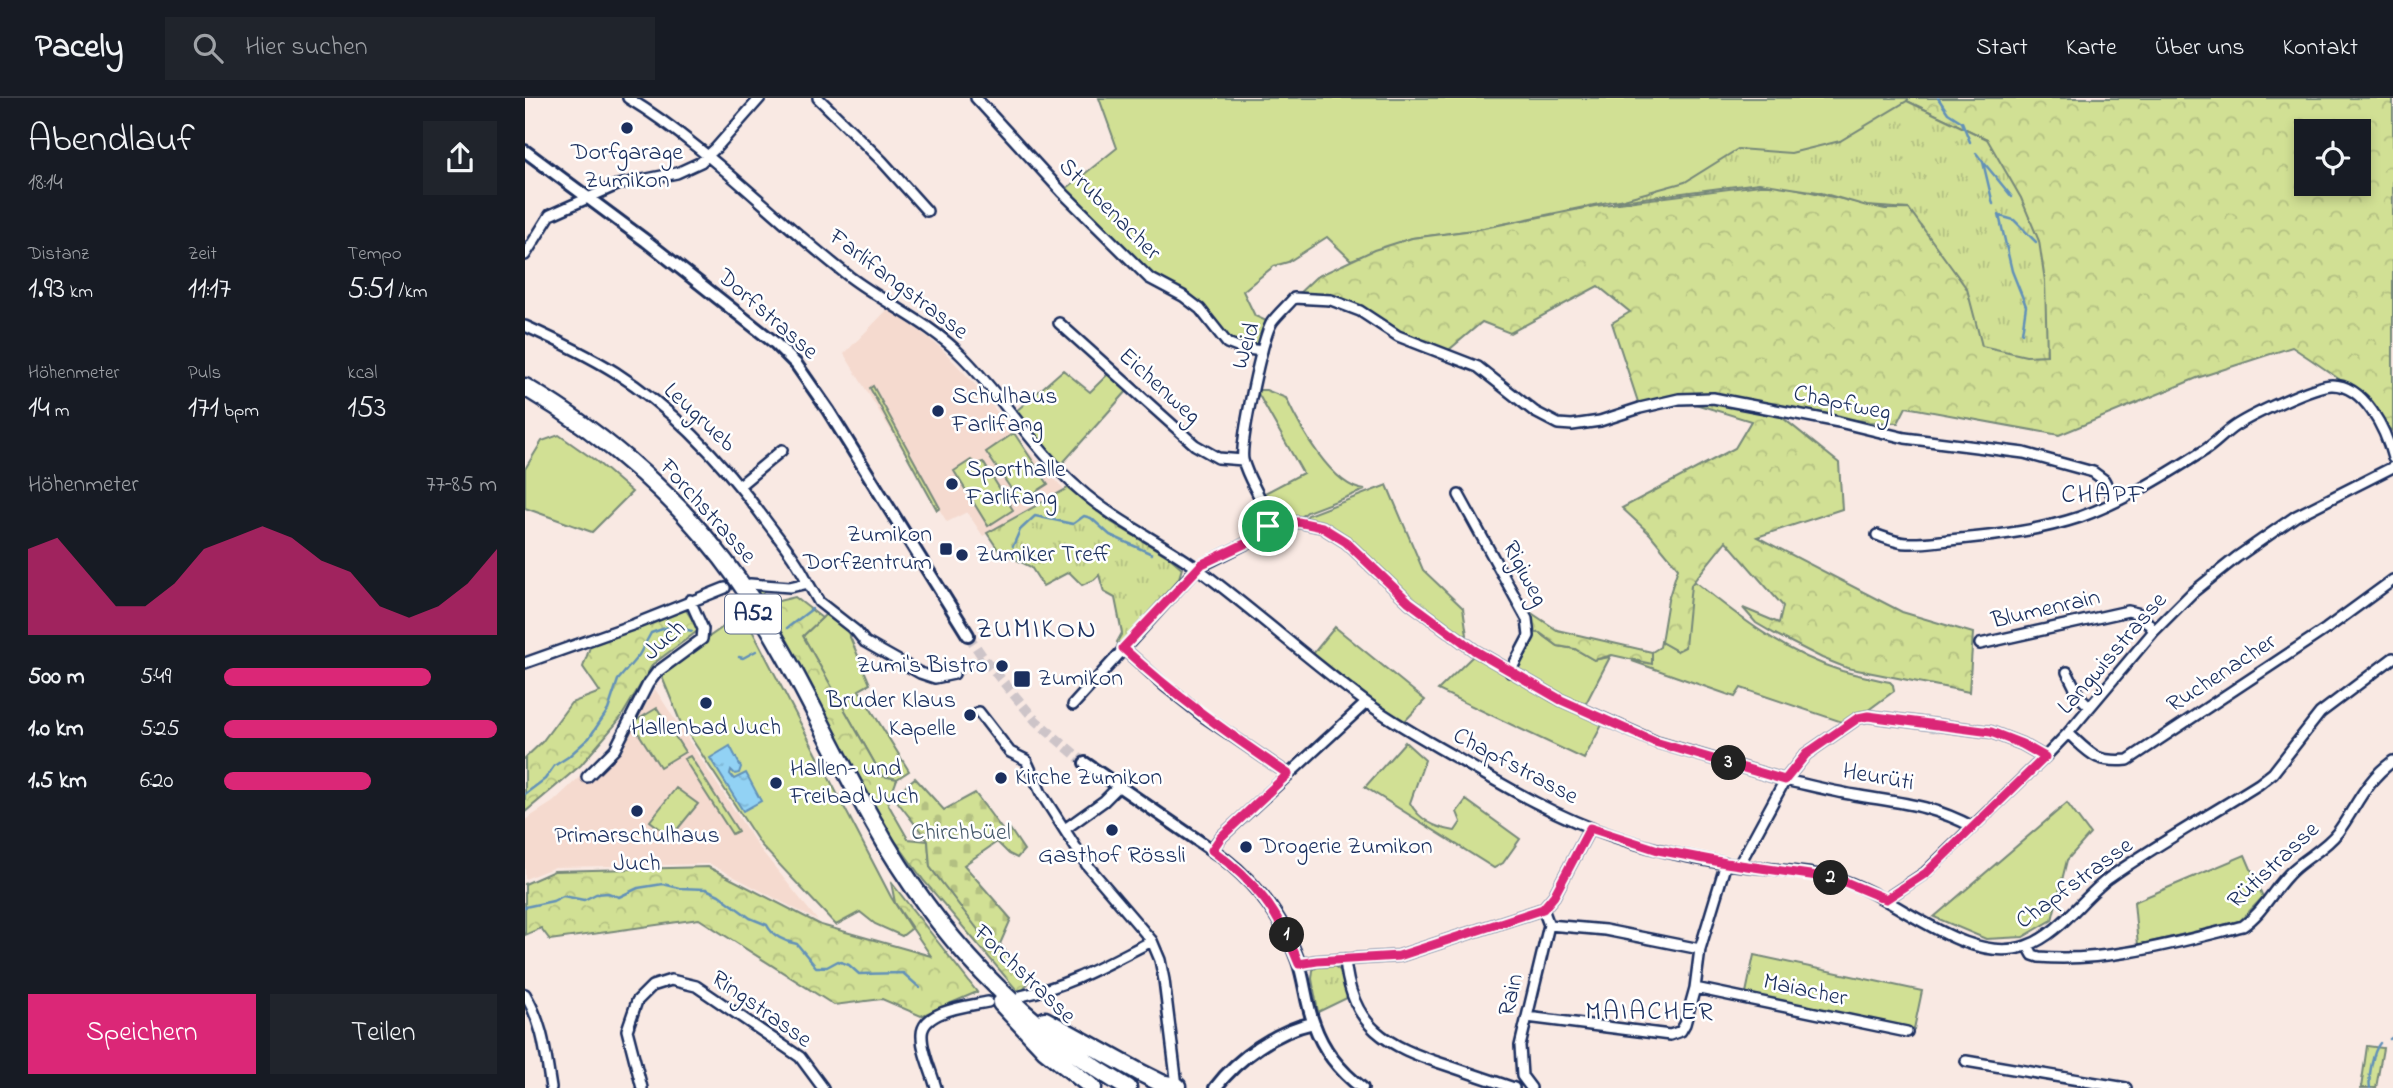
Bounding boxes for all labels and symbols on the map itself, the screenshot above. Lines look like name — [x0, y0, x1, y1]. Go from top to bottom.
marker: Dorfgarage Zumikon — [619, 120, 635, 136]
place label: Dorfgarage Zumikon — [570, 136, 683, 199]
street label: Strubenacher — [1050, 151, 1169, 270]
street label: Farlifangstrasse — [820, 220, 975, 349]
street label: Dorfstrasse — [708, 260, 826, 369]
street label: Weid — [1223, 318, 1271, 374]
street label: Eichenweg — [1110, 340, 1208, 434]
street label: Leugrueb — [655, 375, 744, 461]
street label: Chapfweg — [1790, 377, 1894, 431]
place label: Schulhaus Farlifang — [951, 380, 1057, 443]
marker: Schulhaus Farlifang — [930, 403, 946, 419]
street label: Forchstrasse — [649, 451, 764, 573]
place label: Sporthalle Farlifang — [965, 453, 1066, 516]
marker: Sporthalle Farlifang — [944, 476, 960, 492]
district label: CHAPF — [2061, 477, 2147, 515]
pin — [1238, 496, 1298, 556]
place label: Zumikon Dorfzentrum — [802, 518, 932, 581]
street label: Rigiweg — [1492, 535, 1556, 613]
place label: Zumiker Treff — [976, 538, 1111, 573]
marker: Zumikon Dorfzentrum — [938, 541, 954, 557]
marker: Zumiker Treff — [954, 547, 970, 563]
street label: Blumenrain — [1987, 581, 2104, 640]
street label: Langwisstrasse — [2050, 585, 2176, 723]
road number: A52 — [725, 594, 781, 634]
district label: ZUMIKON — [976, 610, 1098, 651]
street label: Juch — [636, 612, 694, 670]
street label: Ruchenacher — [2160, 625, 2284, 723]
place label: Zumi's Bistro — [856, 649, 988, 684]
marker: Zumi's Bistro — [994, 658, 1010, 674]
place label: Zumikon — [1038, 662, 1123, 697]
marker: Zumikon — [1012, 669, 1032, 689]
place label: Bruder Klaus Kapelle — [826, 684, 956, 747]
marker: Hallenbad Juch — [698, 695, 714, 711]
marker: Bruder Klaus Kapelle — [962, 707, 978, 723]
place label: Hallenbad Juch — [631, 711, 781, 746]
street label: Chapfstrasse — [1446, 719, 1584, 815]
pin: 3 — [1711, 746, 1747, 780]
place label: Hallen- und Freibad Juch — [789, 752, 919, 815]
street label: Heurüti — [1840, 755, 1916, 801]
place label: Kirche Zumikon — [1015, 761, 1162, 796]
marker: Kirche Zumikon — [993, 770, 1009, 786]
marker: Hallen- und Freibad Juch — [768, 775, 784, 791]
marker: Primarschulhaus Juch — [629, 803, 645, 819]
street label: Rütistrasse — [2220, 814, 2328, 918]
park label: Chirchbüel — [911, 816, 1011, 851]
place label: Primarschulhaus Juch — [554, 819, 720, 882]
marker: Gasthof Rössli — [1104, 822, 1120, 838]
street label: Chapfstrasse — [2009, 829, 2141, 939]
place label: Drogerie Zumikon — [1259, 830, 1433, 865]
place label: Gasthof Rössli — [1038, 839, 1186, 874]
marker: Drogerie Zumikon — [1238, 839, 1254, 855]
pin: 2 — [1813, 860, 1849, 896]
street label: Forchstrasse — [964, 916, 1084, 1033]
pin: 1 — [1269, 918, 1305, 952]
street label: Ringstrasse — [703, 962, 819, 1058]
street label: Maiacher — [1760, 965, 1851, 1017]
street label: Rain — [1490, 970, 1534, 1020]
district label: MAIACHER — [1585, 994, 1715, 1032]

